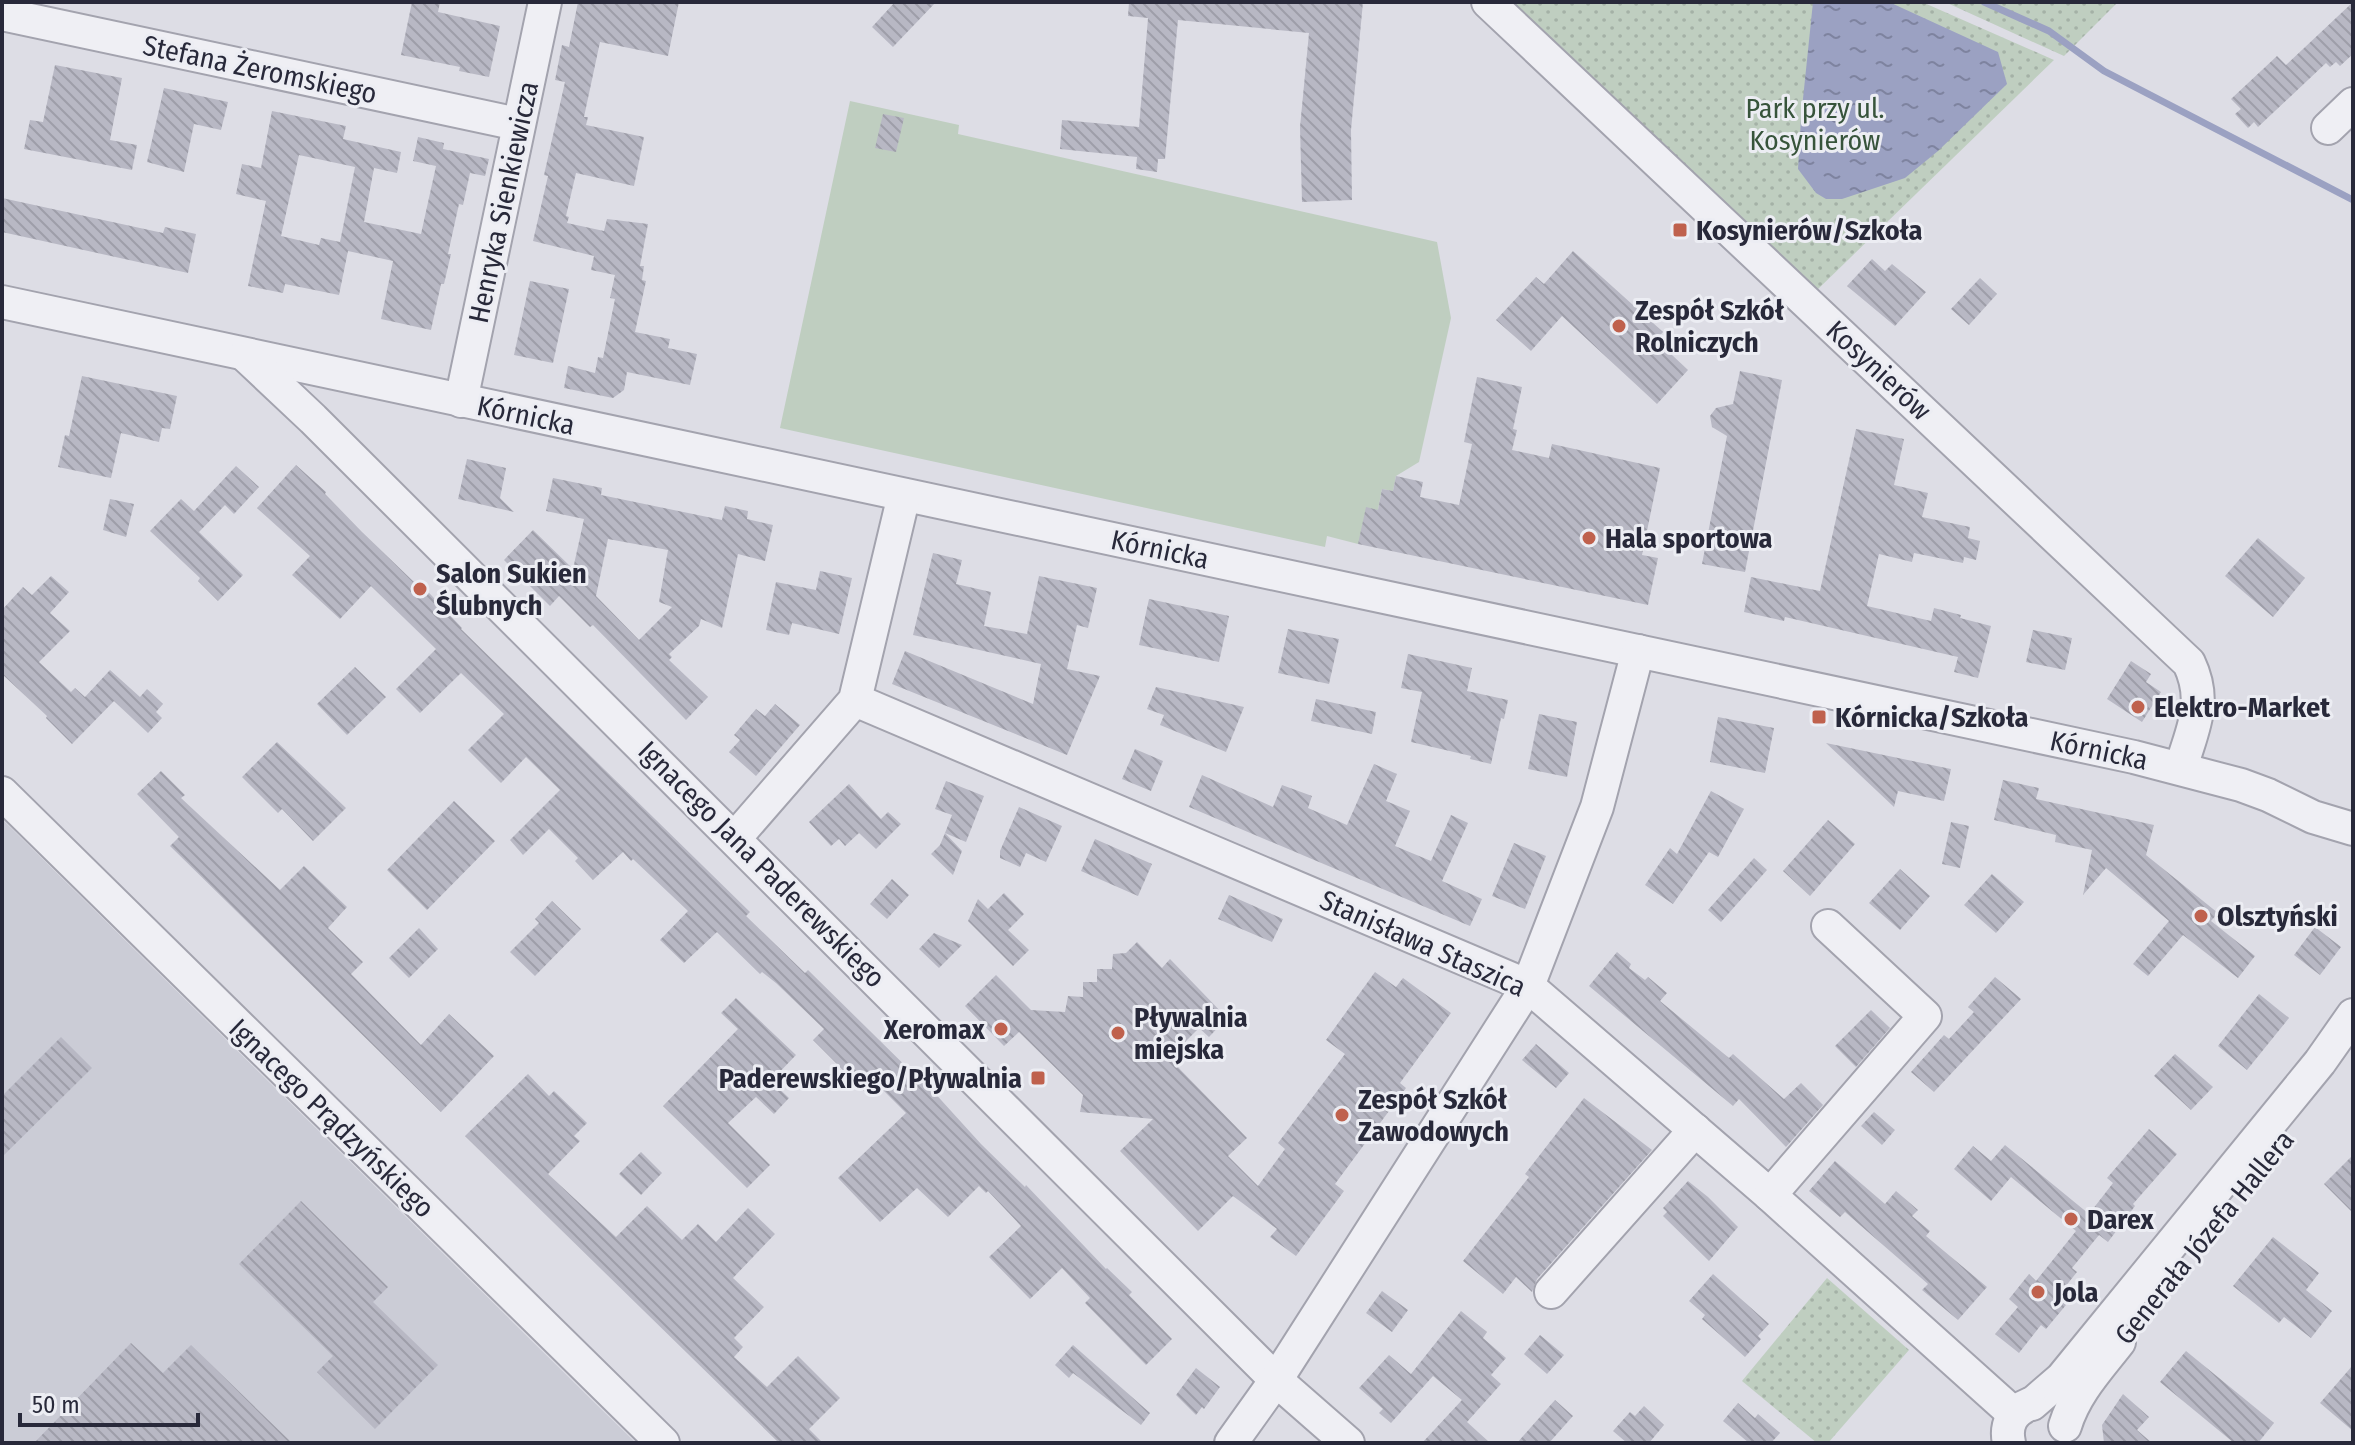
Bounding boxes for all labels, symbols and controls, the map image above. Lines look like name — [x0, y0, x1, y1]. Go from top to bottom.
street label: Stefana Żeromskiego — [140, 29, 380, 110]
street label: Henryka Sienkiewicza — [462, 78, 545, 326]
park label: Park przy ul. Kosynierów — [1746, 92, 1884, 157]
place label: Kosynierów/Szkoła — [1696, 214, 1922, 247]
marker: Kosynierów/Szkoła — [1671, 221, 1689, 239]
place label: Zespół Szkół Rolniczych — [1635, 294, 1785, 359]
street label: Kosynierów — [1820, 314, 1938, 427]
marker: Zespół Szkół Rolniczych — [1610, 317, 1628, 335]
street label: Kórnicka — [474, 389, 578, 442]
place label: Hala sportowa — [1605, 522, 1772, 555]
street label: Kórnicka — [1108, 523, 1212, 576]
marker: Hala sportowa — [1580, 529, 1598, 547]
place label: Salon Sukien Ślubnych — [436, 557, 587, 622]
marker: Salon Sukien Ślubnych — [411, 580, 429, 598]
place label: Elektro-Market — [2154, 691, 2331, 724]
marker: Elektro-Market — [2129, 698, 2147, 716]
place label: Kórnicka/Szkoła — [1835, 701, 2029, 734]
marker: Kórnicka/Szkoła — [1810, 708, 1828, 726]
street label: Kórnicka — [2047, 724, 2151, 777]
street label: Ignacego Jana Paderewskiego — [632, 734, 892, 994]
street label: Stanisława Staszica — [1315, 883, 1531, 1004]
place label: Olsztyński — [2217, 900, 2338, 933]
marker: Olsztyński — [2192, 907, 2210, 925]
place label: Pływalnia miejska — [1134, 1001, 1248, 1066]
street label: Ignacego Prądzyńskiego — [222, 1012, 441, 1225]
place label: Xeromax — [883, 1013, 986, 1046]
marker: Xeromax — [992, 1020, 1010, 1038]
marker: Pływalnia miejska — [1109, 1024, 1127, 1042]
place label: Paderewskiego/Pływalnia — [719, 1062, 1022, 1095]
marker: Paderewskiego/Pływalnia — [1029, 1069, 1047, 1087]
place label: Zespół Szkół Zawodowych — [1358, 1083, 1509, 1148]
marker: Zespół Szkół Zawodowych — [1333, 1106, 1351, 1124]
street label: Generała Józefa Hallera — [2108, 1124, 2301, 1351]
place label: Darex — [2087, 1203, 2155, 1236]
marker: Darex — [2062, 1210, 2080, 1228]
place label: Jola — [2053, 1276, 2099, 1309]
marker: Jola — [2029, 1283, 2047, 1301]
scale bar — [20, 1377, 198, 1427]
text: 50 m — [32, 1391, 80, 1419]

